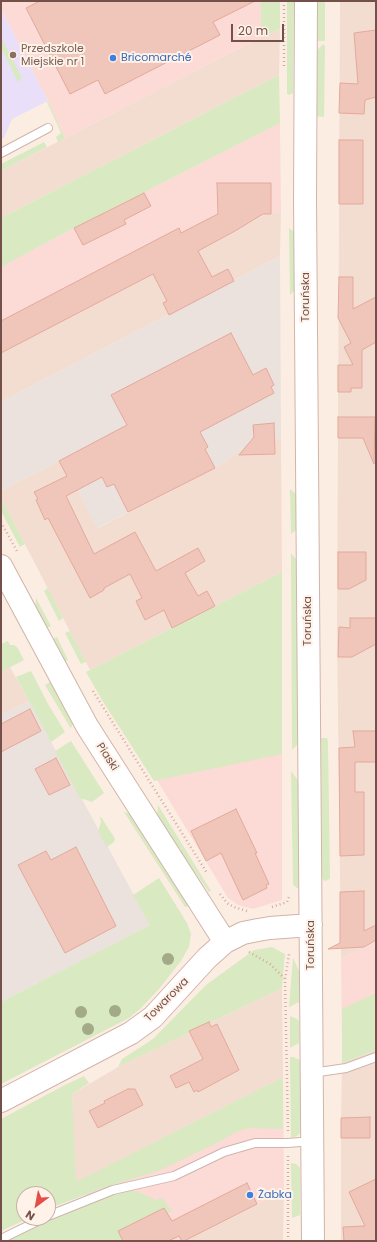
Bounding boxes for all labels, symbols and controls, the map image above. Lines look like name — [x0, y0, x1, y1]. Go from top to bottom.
scale bar — [233, 16, 286, 42]
text: 20 m — [238, 22, 268, 39]
place label: Przedszkole Miejskie nr 1 — [21, 42, 84, 68]
marker: Przedszkole Miejskie nr 1 — [8, 50, 18, 60]
place label: Bricomarché — [121, 51, 192, 65]
marker: Bricomarché — [108, 53, 118, 63]
street label: Toruńska — [299, 272, 313, 322]
street label: Toruńska — [301, 596, 315, 646]
street label: Piaski — [93, 741, 121, 773]
street label: Toruńska — [304, 920, 318, 970]
street label: Towarowa — [142, 975, 192, 1025]
north arrow — [16, 1186, 56, 1226]
place label: Żabka — [258, 1188, 292, 1202]
marker: Żabka — [245, 1190, 255, 1200]
text: N — [22, 1206, 38, 1224]

